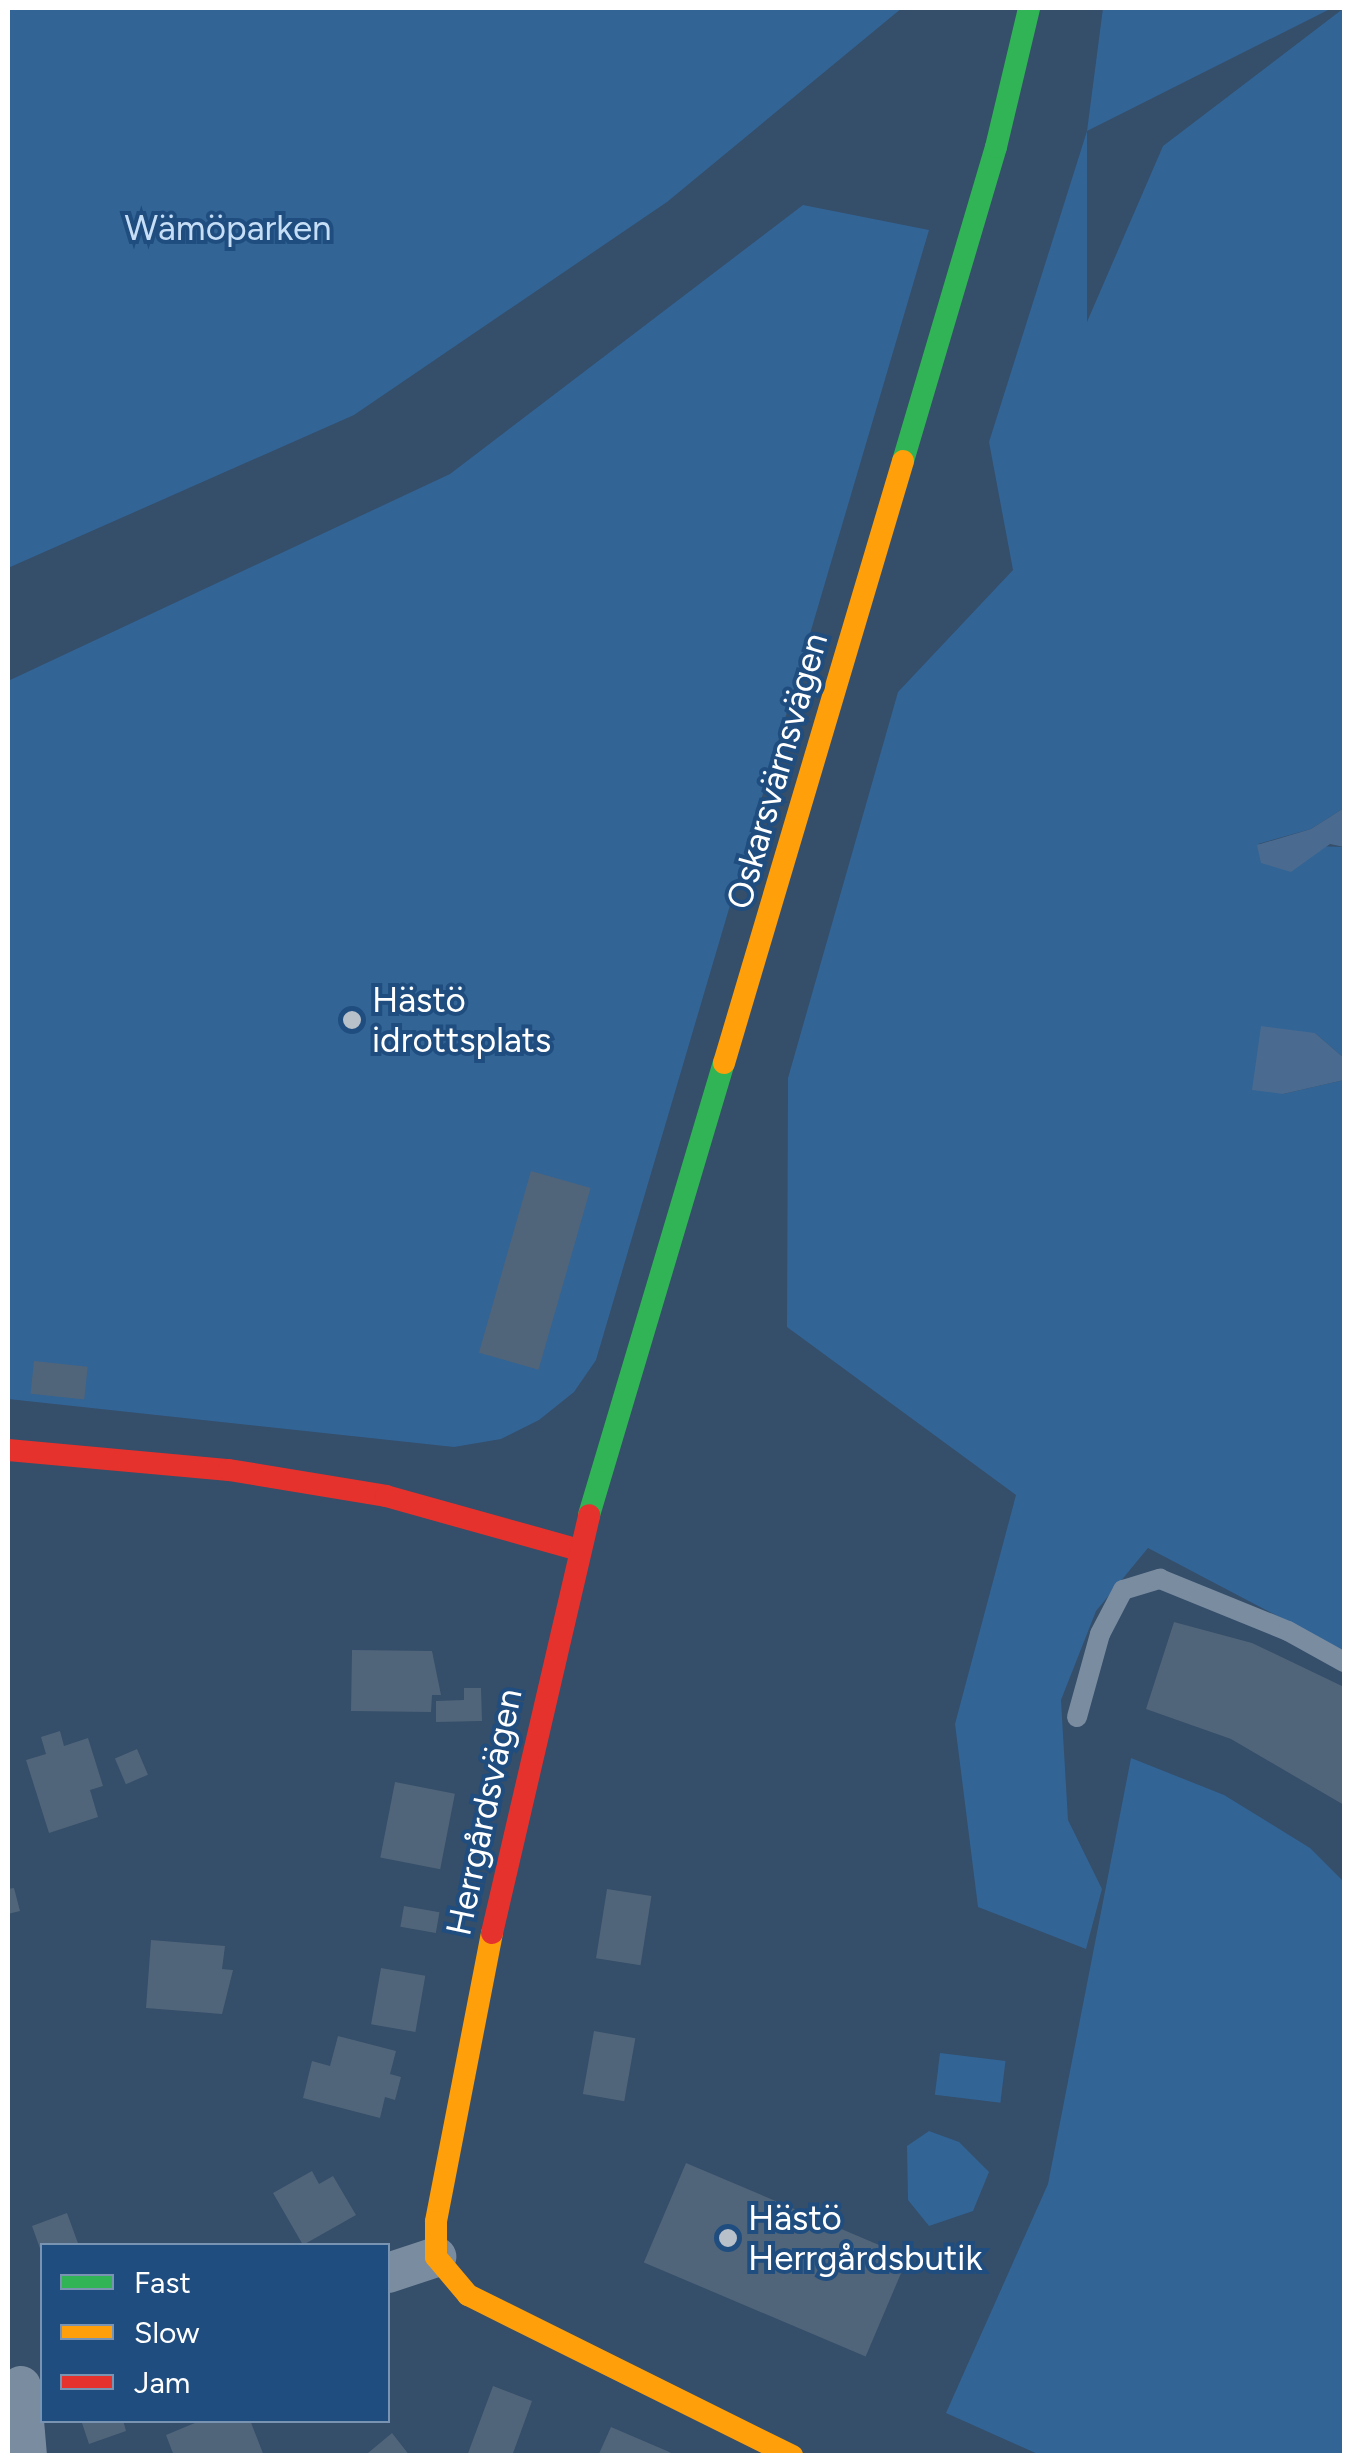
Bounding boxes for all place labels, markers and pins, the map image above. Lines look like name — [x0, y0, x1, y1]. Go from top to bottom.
place label: Hästö idrottsplats — [372, 979, 551, 1061]
marker: Hästö idrottsplats — [341, 1009, 363, 1031]
place label: Hästö Herrgårdsbutik — [748, 2197, 982, 2279]
marker: Hästö Herrgårdsbutik — [717, 2227, 739, 2249]

